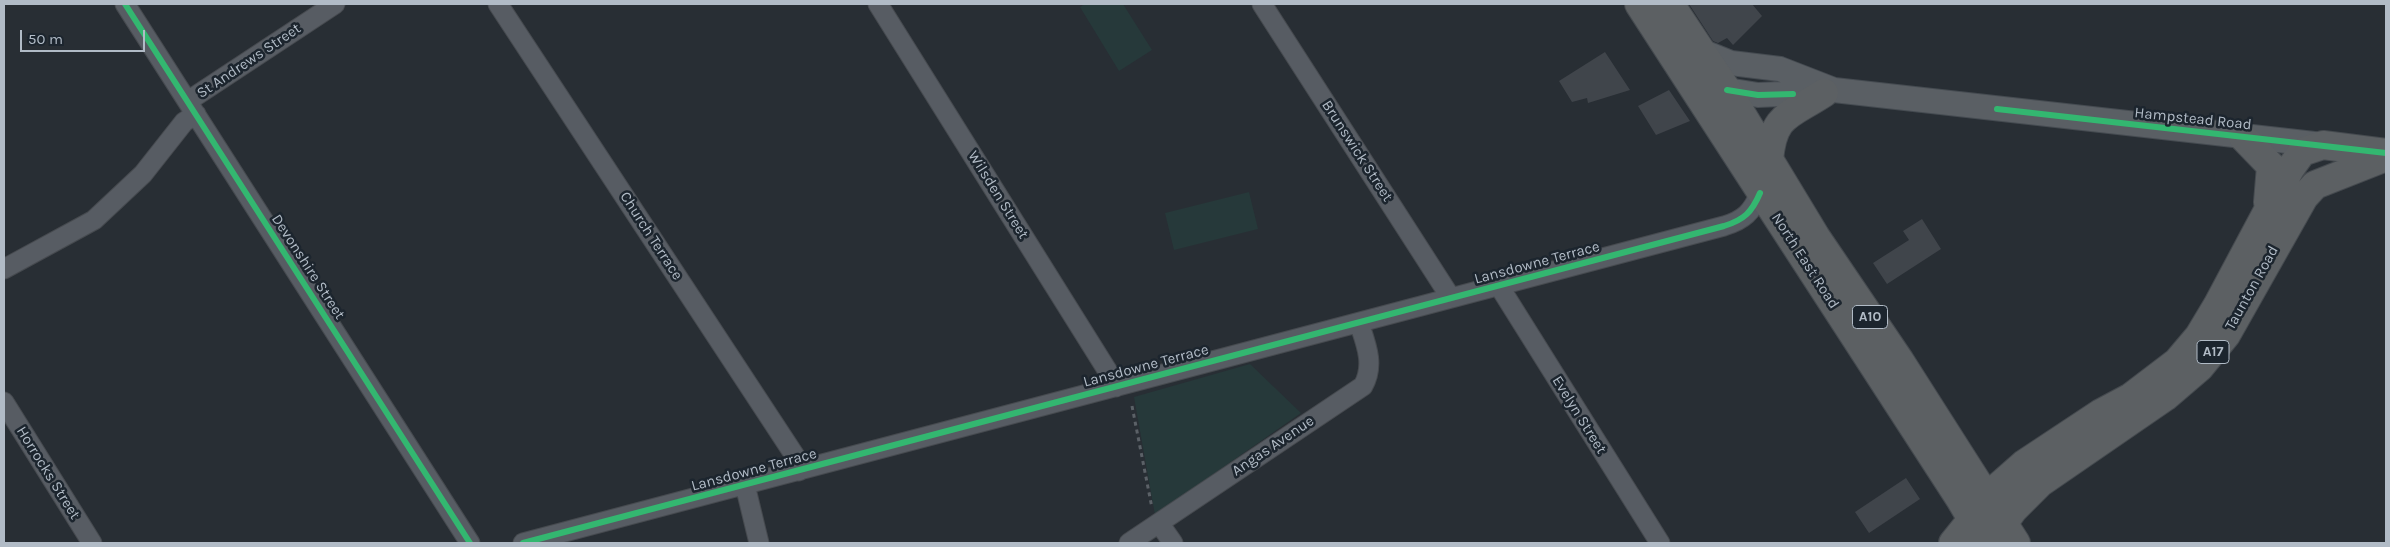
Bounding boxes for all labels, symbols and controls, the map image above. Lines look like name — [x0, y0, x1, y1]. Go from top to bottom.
scale bar — [22, 20, 148, 52]
street label: St Andrews Street — [194, 20, 304, 102]
text: 50 m — [28, 30, 63, 48]
street label: Brunswick Street — [1318, 97, 1396, 205]
street label: Hampstead Road — [2134, 104, 2252, 134]
street label: Wilsden Street — [964, 148, 1032, 242]
street label: Church Terrace — [616, 188, 686, 284]
street label: North East Road — [1767, 210, 1843, 312]
street label: Devonshire Street — [267, 211, 349, 323]
street label: Lansdowne Terrace — [1472, 238, 1602, 288]
street label: Taunton Road — [2221, 243, 2283, 333]
road number: A10 — [1852, 306, 1888, 328]
street label: Lansdowne Terrace — [1081, 341, 1211, 391]
road number: A17 — [2197, 341, 2229, 364]
street label: Evelyn Street — [1548, 373, 1610, 457]
street label: Angas Avenue — [1229, 412, 1317, 480]
street label: Horrocks Street — [12, 423, 84, 523]
street label: Lansdowne Terrace — [689, 445, 819, 495]

